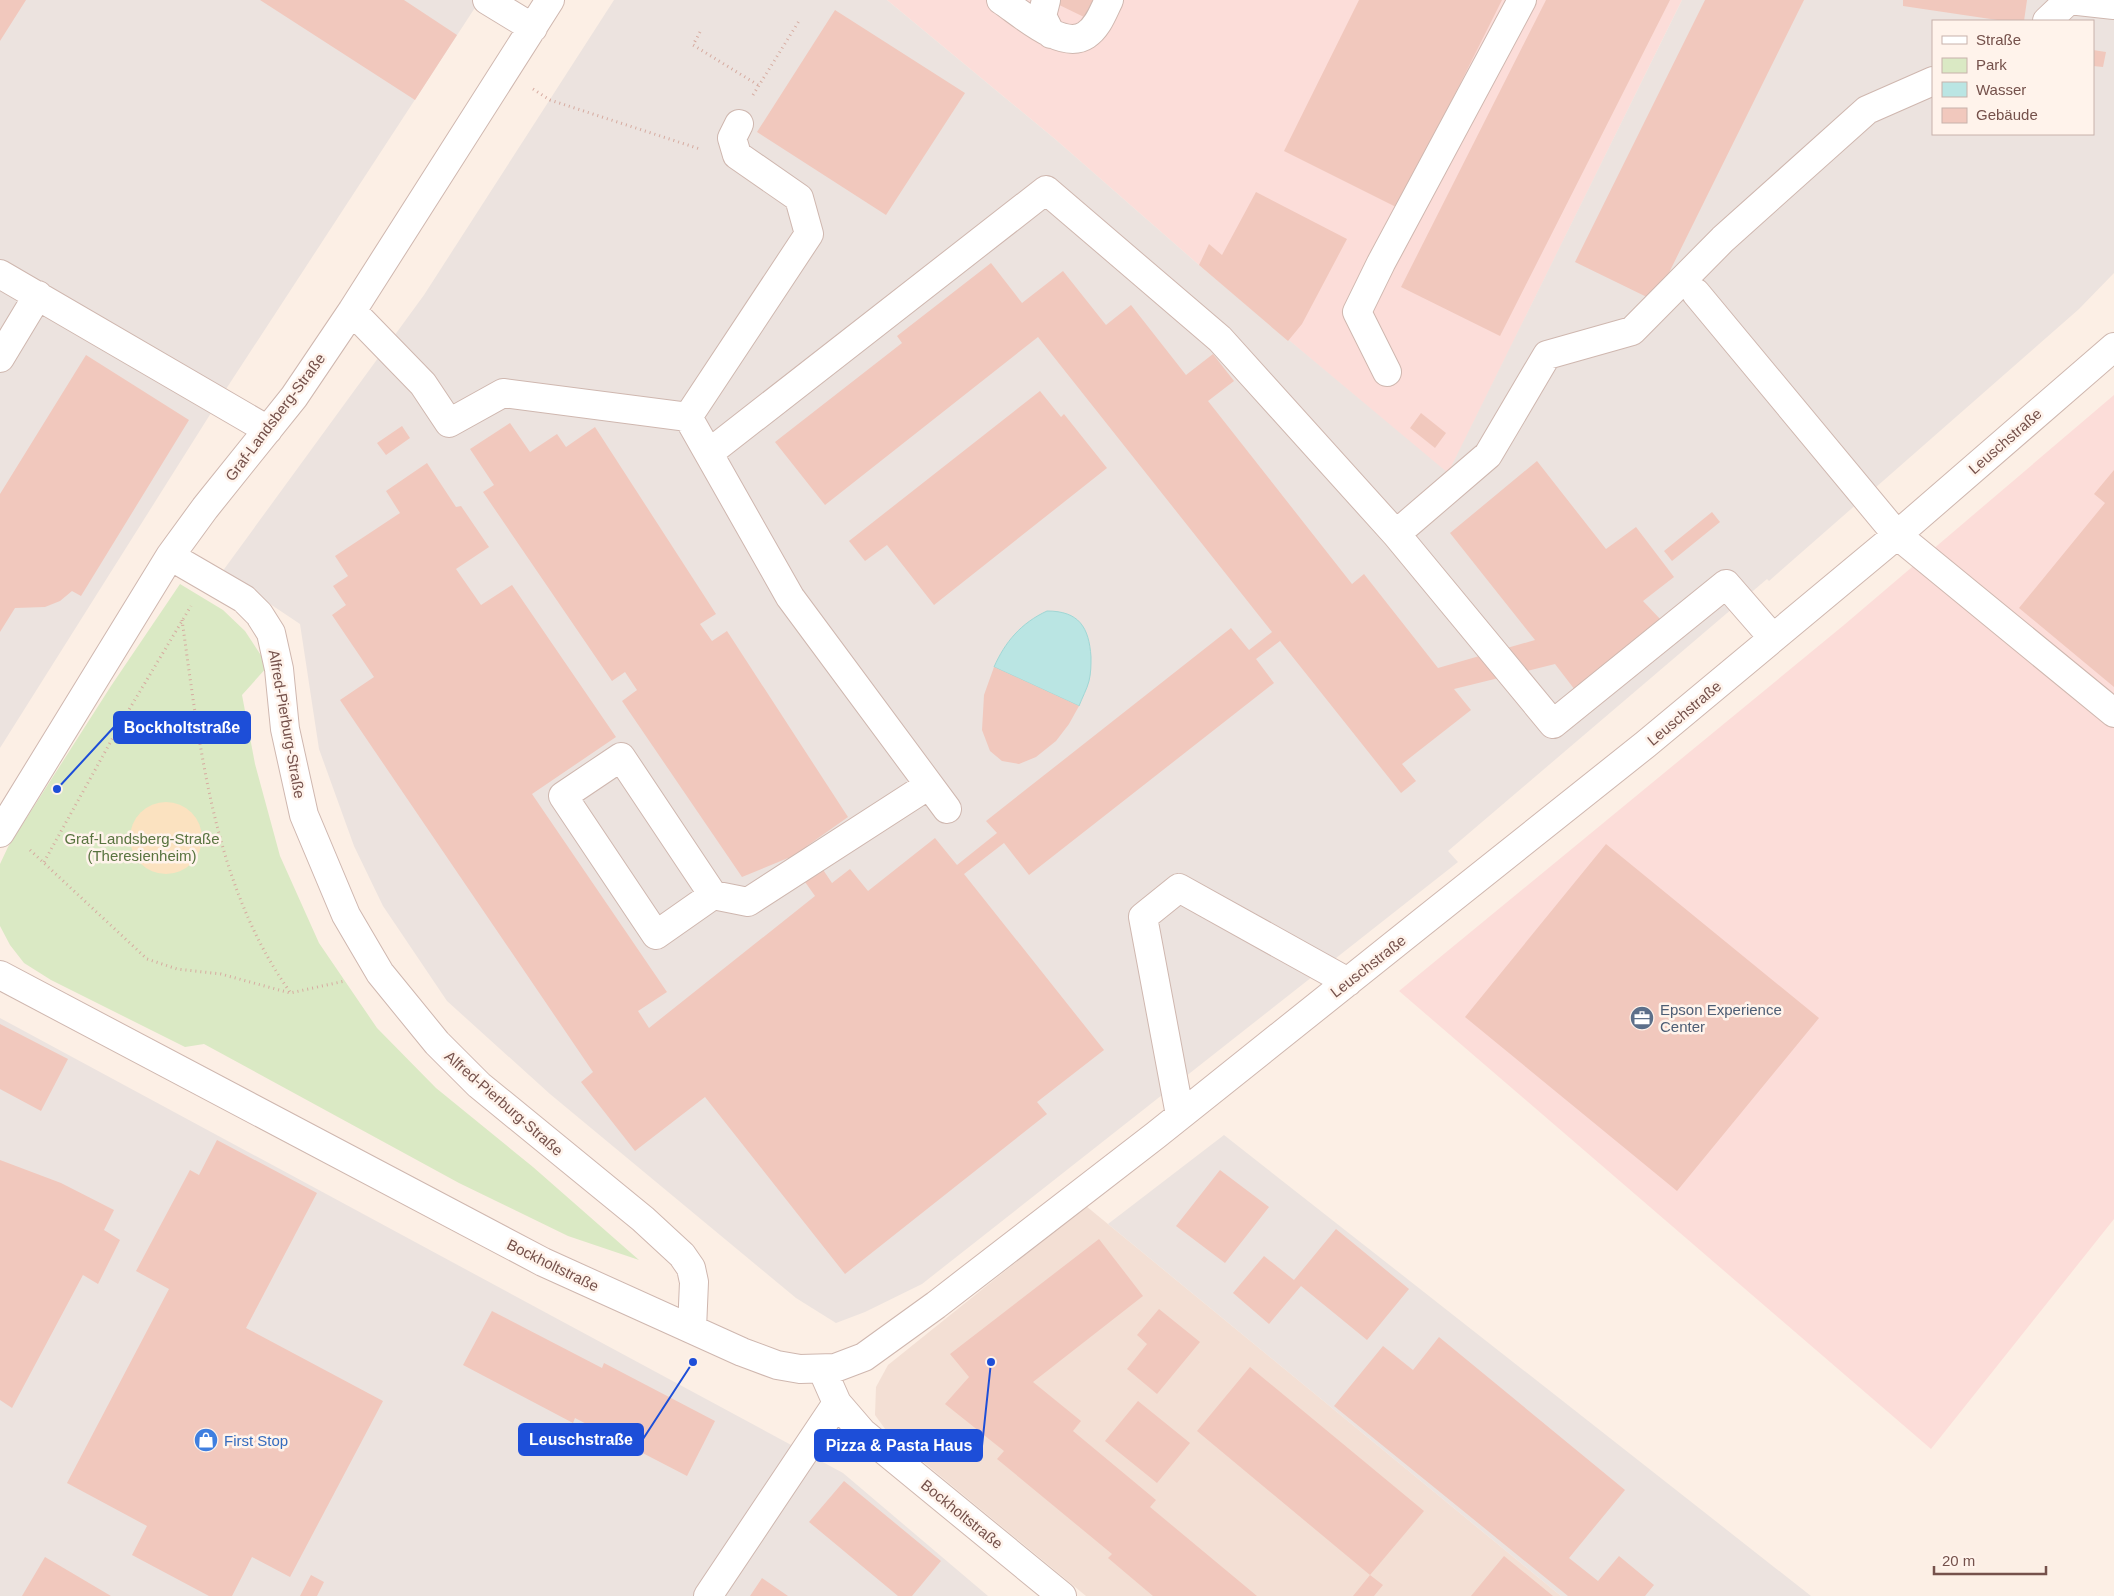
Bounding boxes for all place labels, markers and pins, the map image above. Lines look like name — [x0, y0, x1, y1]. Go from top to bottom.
callout: Bockholtstraße — [114, 712, 250, 743]
place label: Epson Experience Center — [1660, 1001, 1782, 1035]
office icon: Epson Experience Center — [1629, 1005, 1655, 1031]
callout: Leuschstraße — [519, 1424, 643, 1455]
shop icon: First Stop — [193, 1427, 219, 1453]
callout: Pizza & Pasta Haus — [815, 1430, 982, 1461]
place label: First Stop — [224, 1432, 288, 1449]

